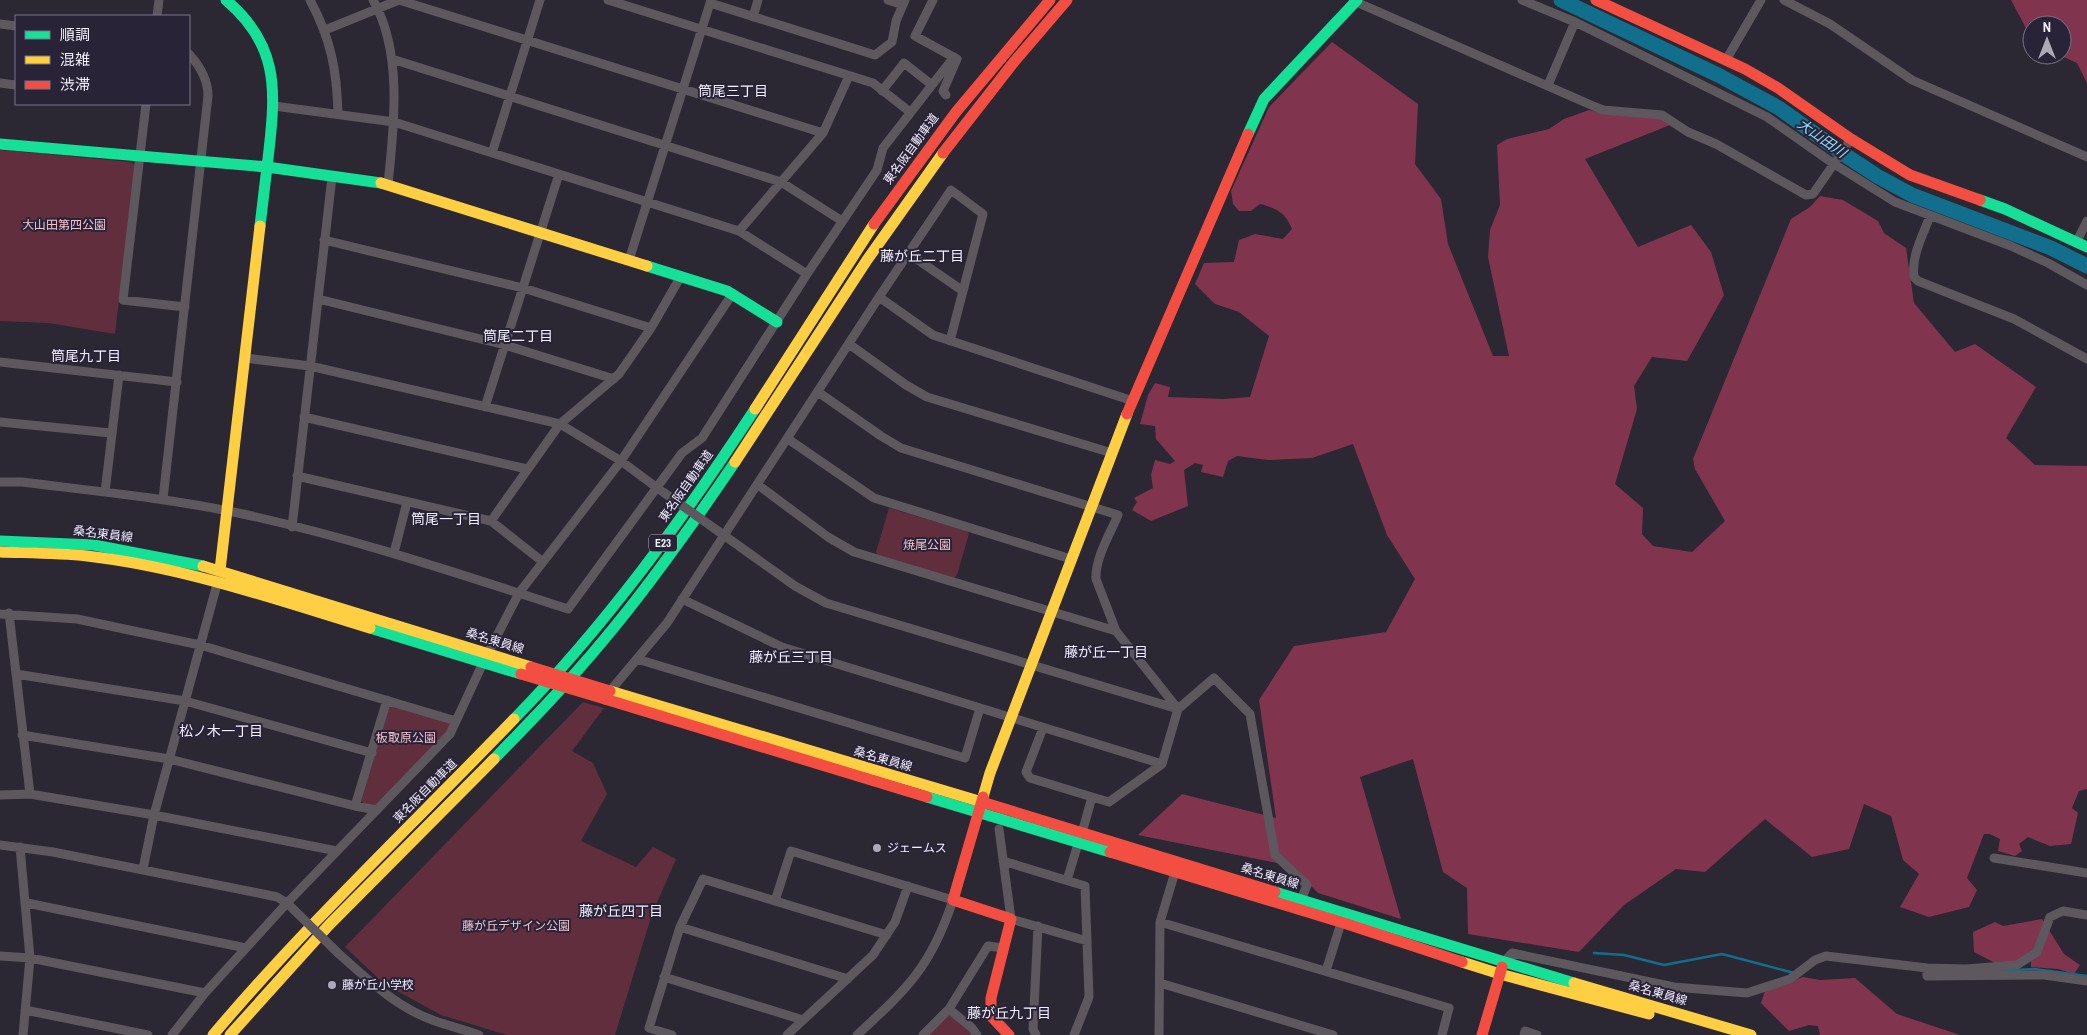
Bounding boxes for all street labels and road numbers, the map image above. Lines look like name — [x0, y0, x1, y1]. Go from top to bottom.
street label: 東名阪自動車道 — [880, 110, 942, 188]
street label: 東名阪自動車道 — [655, 447, 717, 525]
street label: 桑名東員線 — [72, 522, 134, 546]
road number: E23 — [649, 534, 677, 552]
street label: 桑名東員線 — [464, 625, 526, 657]
street label: 桑名東員線 — [852, 743, 914, 775]
street label: 東名阪自動車道 — [390, 756, 460, 826]
street label: 桑名東員線 — [1239, 860, 1301, 892]
street label: 桑名東員線 — [1627, 977, 1689, 1009]

